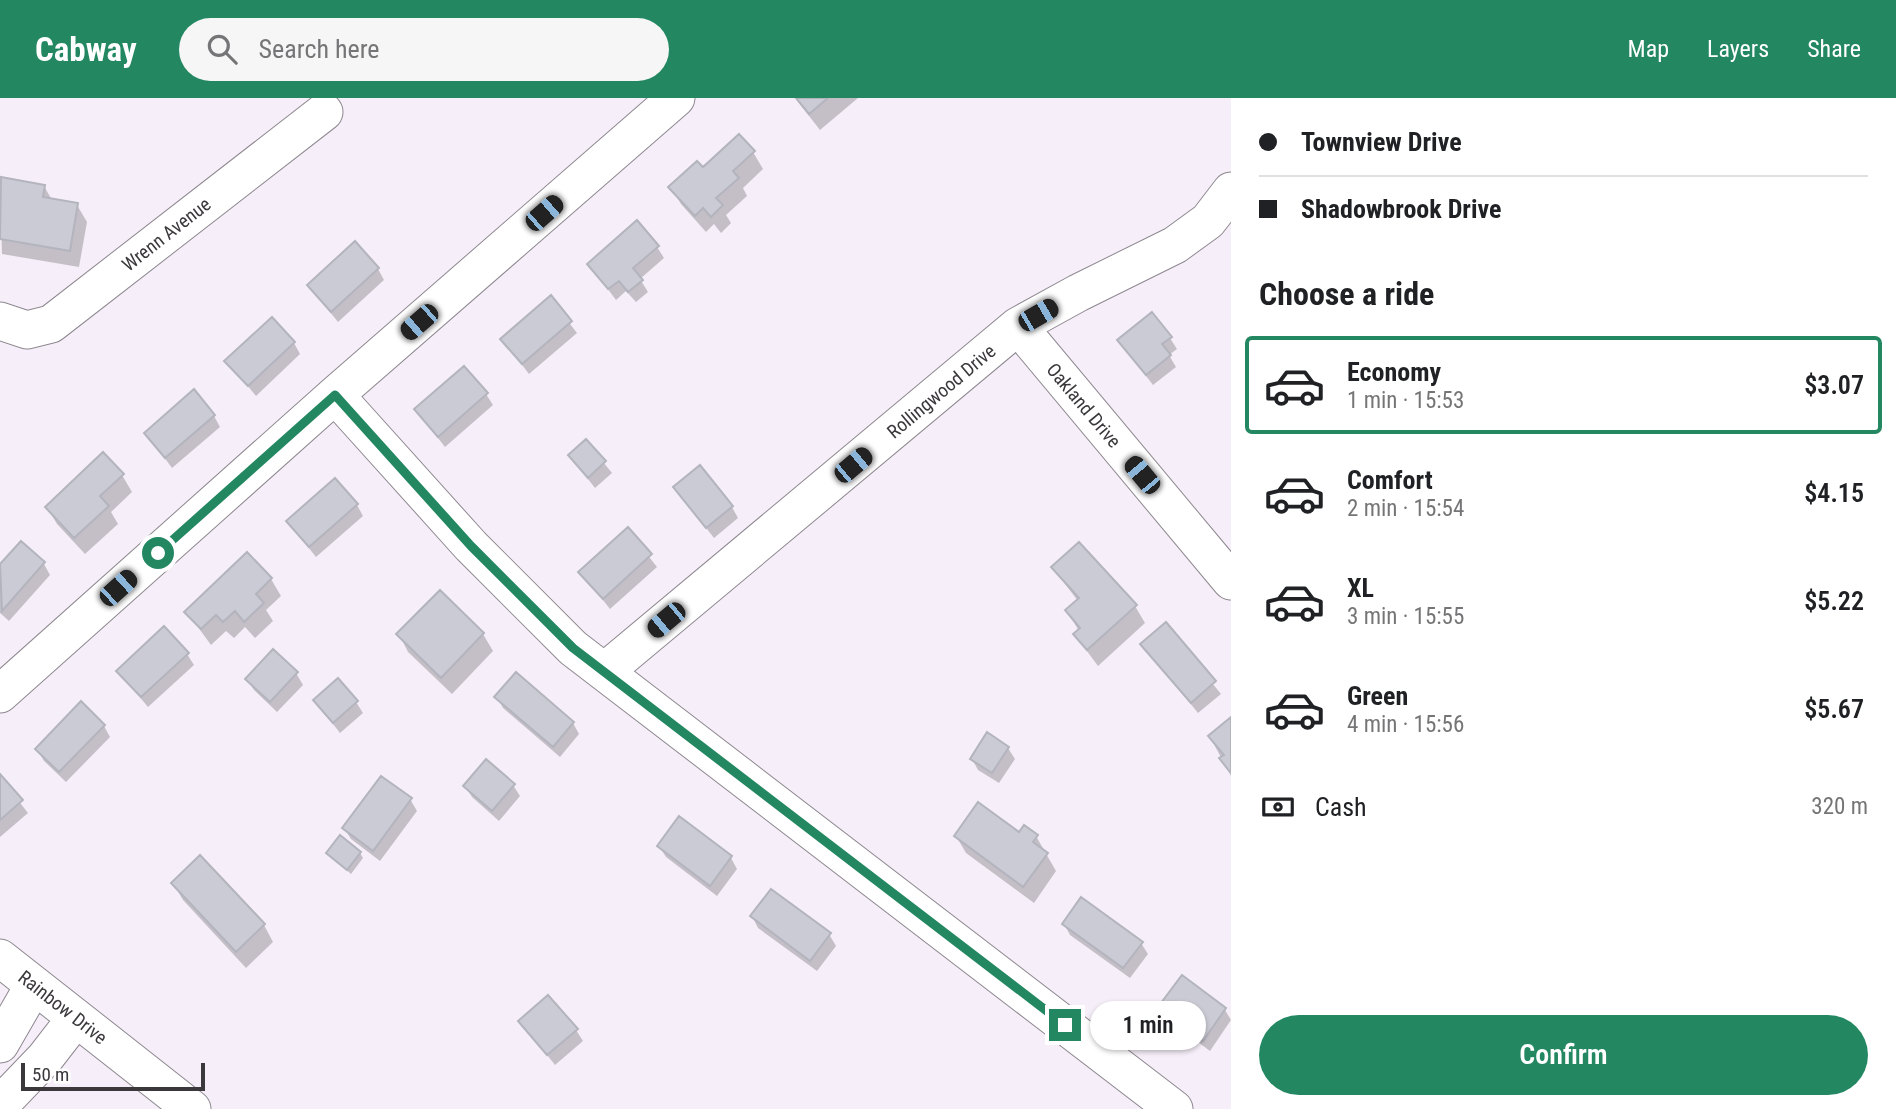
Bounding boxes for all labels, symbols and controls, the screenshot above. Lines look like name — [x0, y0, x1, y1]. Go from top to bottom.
search box — [179, 18, 669, 81]
text: Cabway — [35, 30, 137, 69]
icon: search — [203, 30, 241, 68]
text: Search here — [259, 34, 380, 64]
text: Map — [1628, 35, 1669, 63]
text: Layers — [1707, 35, 1769, 63]
text: Share — [1807, 35, 1861, 63]
text: Townview Drive — [1301, 127, 1462, 157]
car — [522, 191, 567, 235]
street label: Wrenn Avenue — [117, 193, 215, 276]
text: Shadowbrook Drive — [1301, 194, 1501, 224]
text: Choose a ride — [1259, 275, 1434, 313]
car — [1015, 295, 1062, 335]
car — [397, 300, 442, 344]
street label: Rollingwood Drive — [882, 339, 1000, 443]
icon: car — [1263, 354, 1326, 417]
text: Economy — [1347, 357, 1441, 387]
street label: Oakland Drive — [1042, 358, 1126, 452]
text: $3.07 — [1804, 370, 1864, 400]
text: 1 min · 15:53 — [1347, 387, 1464, 414]
car — [831, 443, 876, 487]
car — [1121, 452, 1164, 498]
icon: car — [1263, 462, 1326, 525]
text: Comfort — [1347, 465, 1433, 495]
text: $4.15 — [1804, 478, 1864, 508]
text: 2 min · 15:54 — [1347, 495, 1464, 522]
route start — [142, 537, 174, 569]
car — [96, 566, 141, 610]
icon: car — [1263, 570, 1326, 633]
text: XL — [1347, 573, 1374, 603]
text: $5.22 — [1804, 586, 1864, 616]
car — [644, 598, 689, 642]
text: 3 min · 15:55 — [1347, 603, 1464, 630]
icon: car — [1263, 678, 1326, 741]
text: Green — [1347, 681, 1408, 711]
text: $5.67 — [1804, 694, 1864, 724]
text: 4 min · 15:56 — [1347, 711, 1464, 738]
icon: cash — [1259, 788, 1297, 826]
text: Cash — [1315, 792, 1367, 822]
text: 320 m — [1811, 793, 1868, 820]
street label: Rainbow Drive — [14, 966, 112, 1049]
callout: 1 min — [1090, 1000, 1205, 1049]
route end — [1049, 1009, 1081, 1041]
text: 1 min — [1123, 1012, 1173, 1039]
button: Confirm — [1259, 1015, 1868, 1095]
scale bar — [21, 1060, 205, 1092]
text: 50 m — [32, 1063, 69, 1086]

